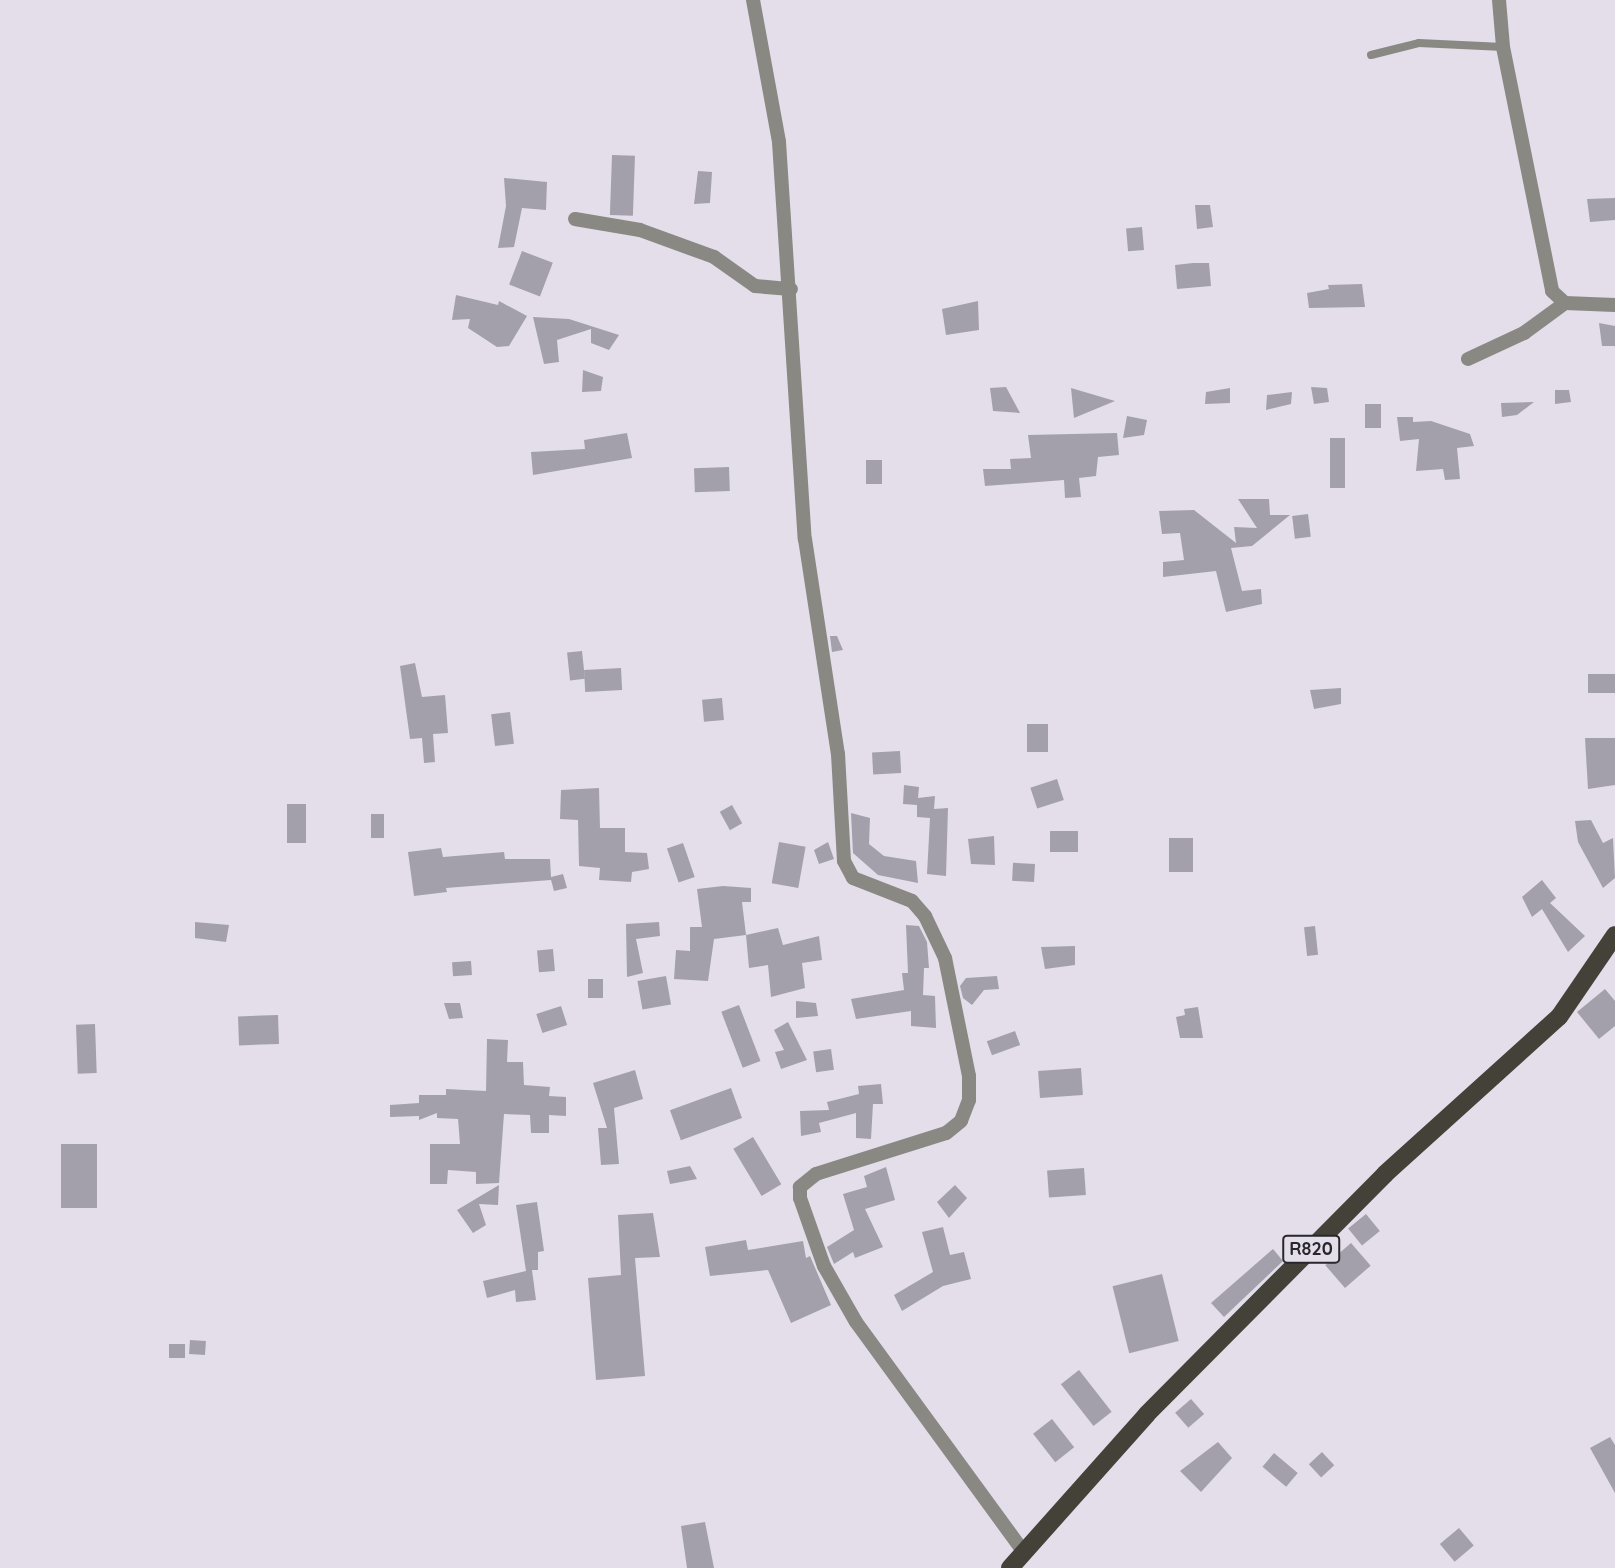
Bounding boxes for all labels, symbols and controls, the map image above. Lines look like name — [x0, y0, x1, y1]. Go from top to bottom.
road number: R820 — [1281, 1234, 1341, 1264]

